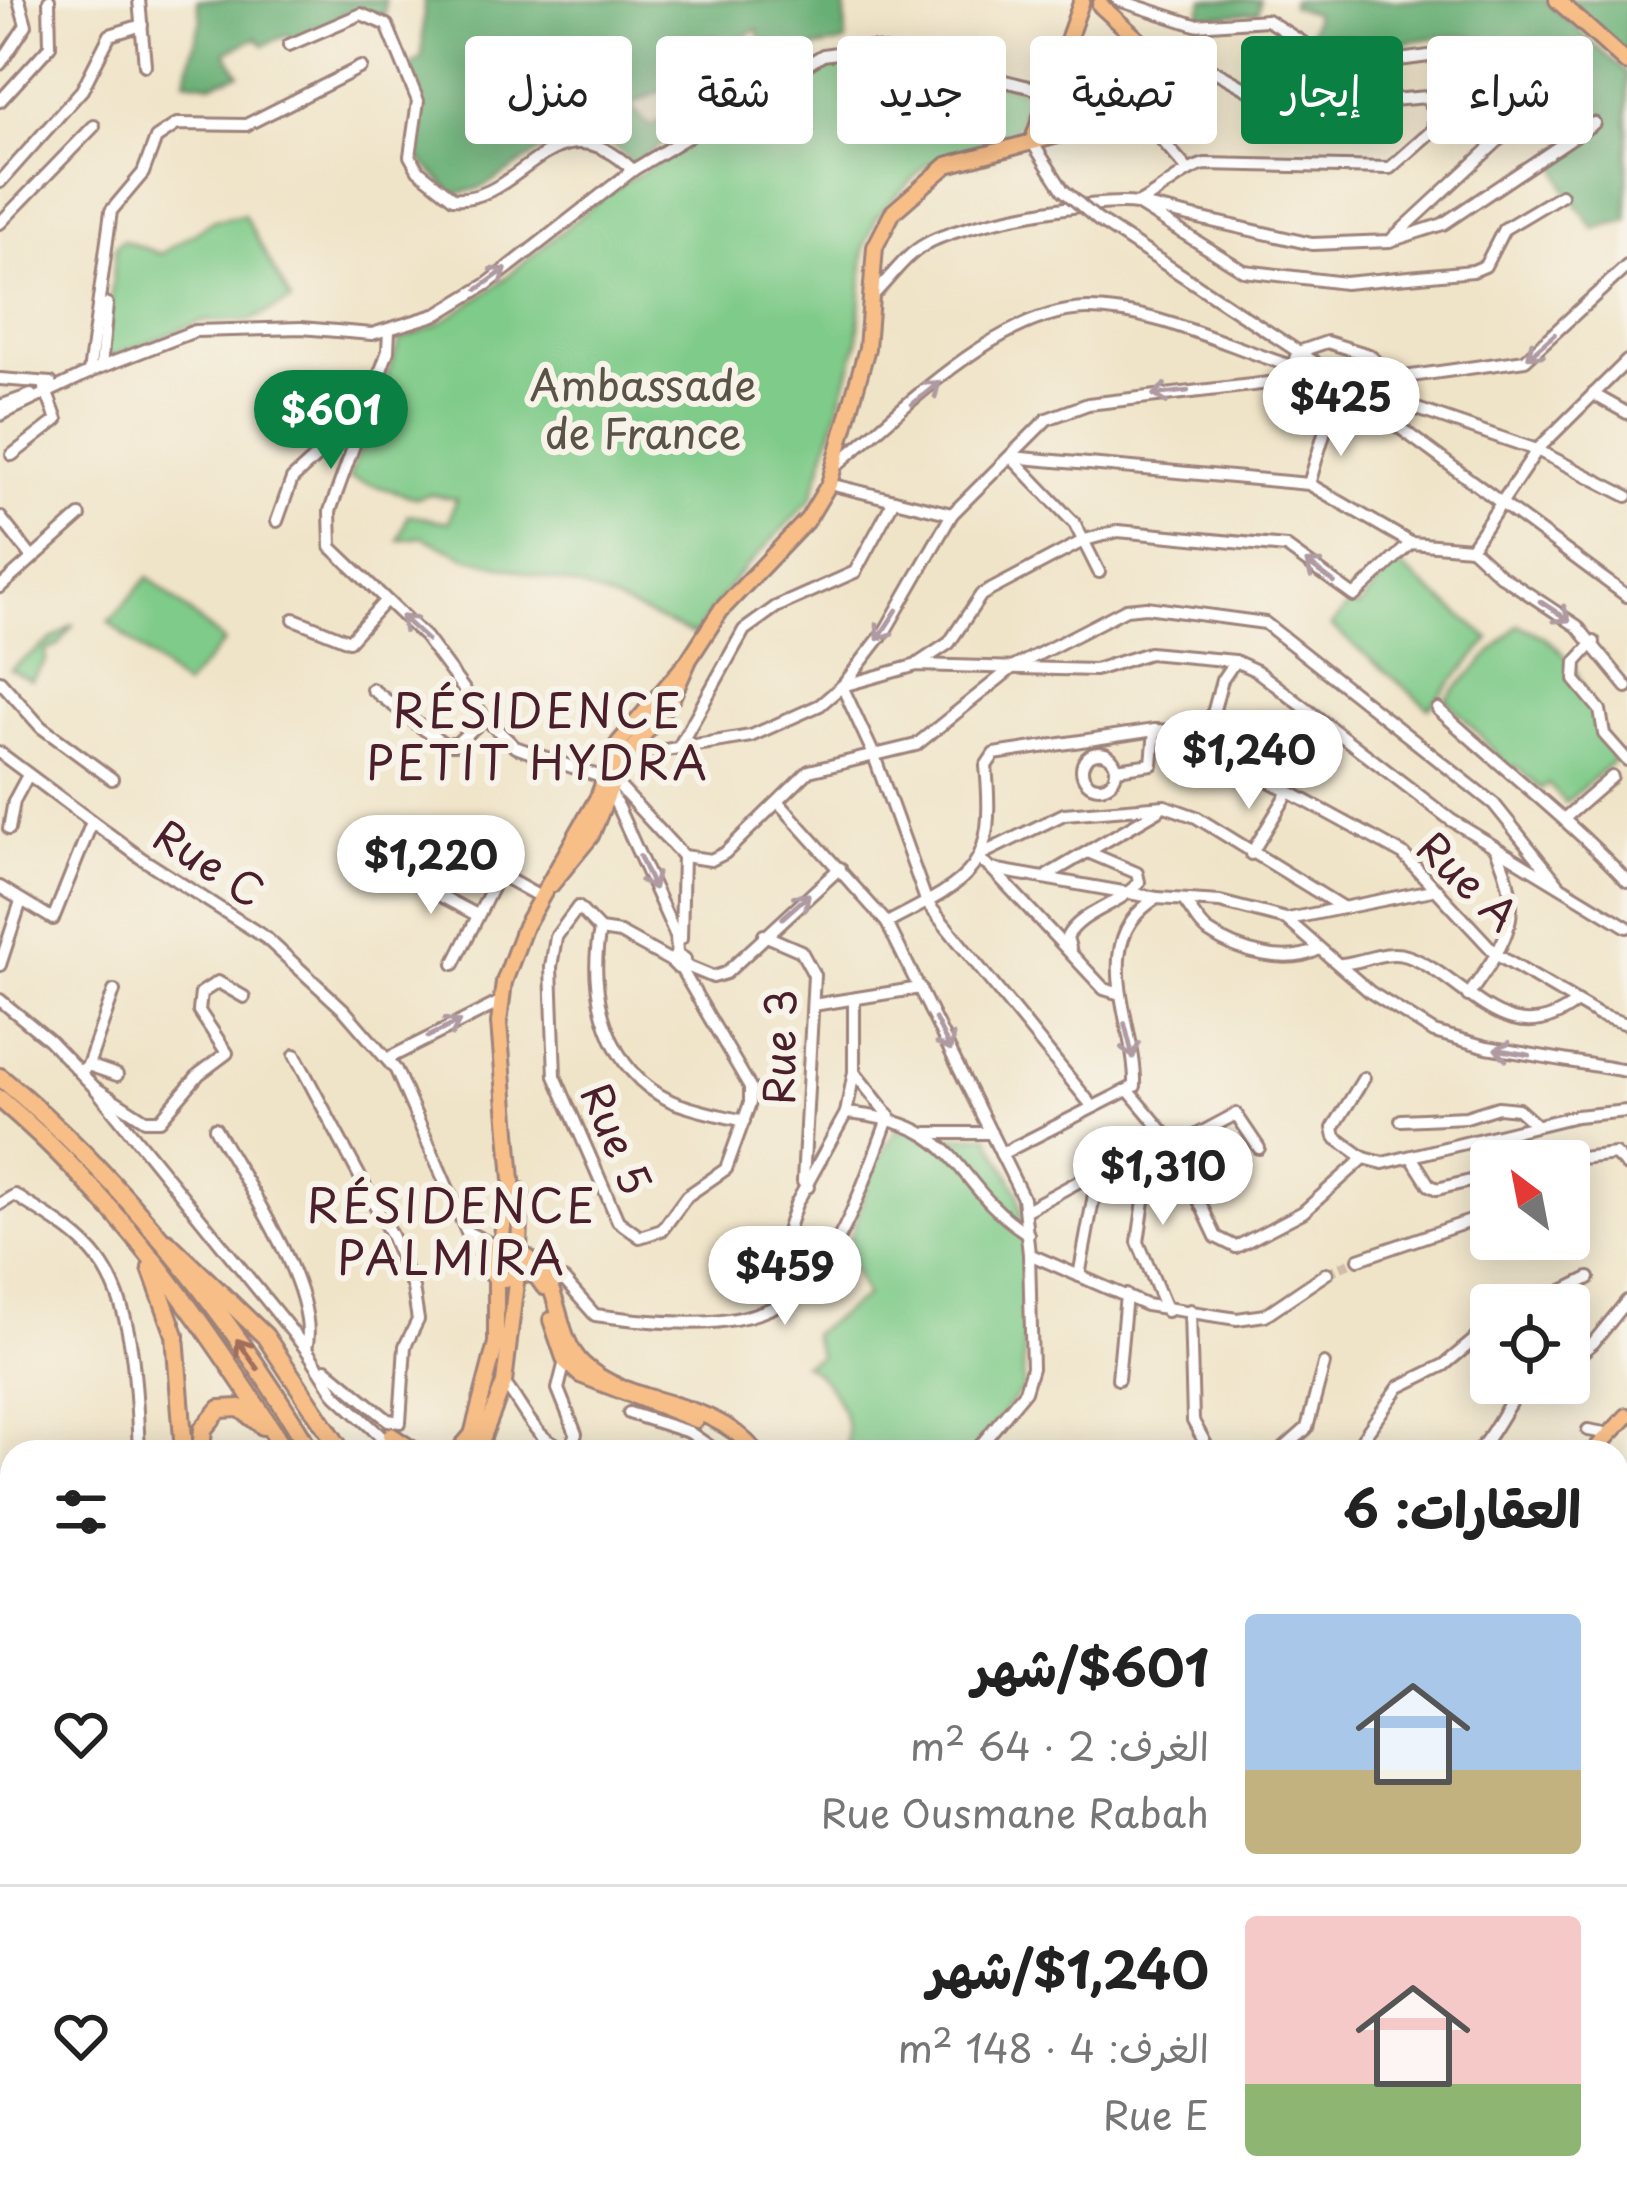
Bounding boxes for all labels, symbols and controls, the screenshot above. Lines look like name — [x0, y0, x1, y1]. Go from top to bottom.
chip: منزل — [465, 36, 632, 144]
chip: شقة — [656, 36, 813, 144]
chip: جديد — [837, 36, 1006, 144]
chip: تصفية — [1030, 36, 1217, 144]
chip: إيجار — [1241, 36, 1403, 144]
chip: شراء — [1427, 36, 1593, 144]
one-way arrow — [476, 266, 508, 292]
one-way arrow — [1526, 332, 1557, 359]
park label: Ambassade de France — [530, 352, 756, 463]
pin: $425 — [1270, 357, 1412, 459]
text: $425 — [1290, 366, 1392, 425]
pin: $601 — [260, 370, 402, 472]
text: $601 — [281, 379, 381, 438]
one-way arrow — [909, 380, 941, 407]
one-way arrow — [1151, 383, 1190, 405]
one-way arrow — [1304, 560, 1337, 586]
one-way arrow — [1537, 599, 1571, 624]
one-way arrow — [875, 608, 899, 642]
one-way arrow — [399, 615, 429, 642]
district label: RÉSIDENCE PETIT HYDRA — [366, 675, 710, 795]
pin: $1,240 — [1151, 710, 1347, 812]
text: $1,240 — [1182, 719, 1316, 778]
street label: Rue C — [142, 803, 278, 921]
pin: $1,220 — [333, 815, 529, 917]
street label: Rue A — [1404, 816, 1534, 944]
text: $1,220 — [364, 824, 498, 883]
one-way arrow — [637, 854, 659, 890]
one-way arrow — [780, 893, 810, 920]
street label: Rue 3 — [745, 989, 811, 1105]
one-way arrow — [933, 1016, 955, 1052]
one-way arrow — [426, 1017, 462, 1040]
one-way arrow — [1119, 1021, 1141, 1059]
one-way arrow — [1493, 1039, 1532, 1062]
street label: Rue 5 — [566, 1073, 670, 1203]
pin: $1,310 — [1065, 1126, 1261, 1228]
text: $1,310 — [1100, 1135, 1226, 1194]
north arrow — [1470, 1140, 1590, 1260]
map controls — [1470, 1140, 1590, 1404]
district label: RÉSIDENCE PALMIRA — [307, 1170, 597, 1290]
pin: $459 — [714, 1226, 856, 1328]
text: $459 — [735, 1235, 835, 1294]
button: locate — [1470, 1284, 1590, 1404]
one-way arrow — [235, 1338, 260, 1371]
text: العقارات: 6 — [1343, 1468, 1581, 1545]
icon: filters — [48, 1479, 114, 1545]
text: $601/شهر — [972, 1627, 1209, 1704]
icon: home — [1341, 1662, 1485, 1806]
icon: heart — [48, 1701, 114, 1767]
text: الغرف: 2 · 64 m² — [910, 1715, 1209, 1774]
text: Rue Ousmane Rabah — [821, 1782, 1209, 1841]
text: $1,240/شهر — [928, 1929, 1209, 2006]
icon: home — [1341, 1964, 1485, 2108]
icon: heart — [48, 2003, 114, 2069]
text: الغرف: 4 · 148 m² — [897, 2017, 1209, 2076]
text: Rue E — [1103, 2084, 1209, 2143]

